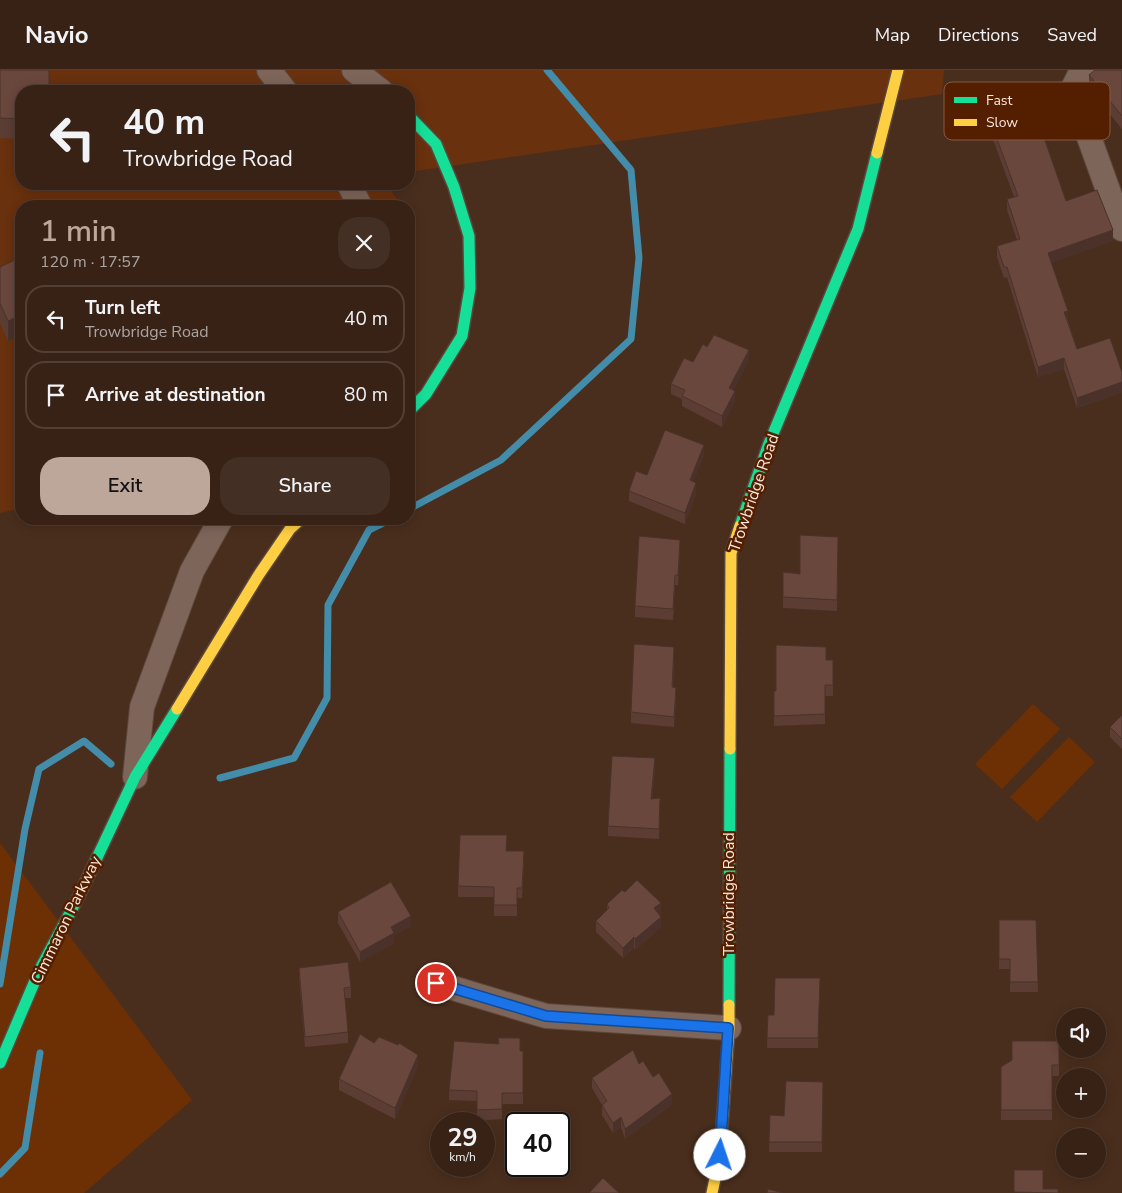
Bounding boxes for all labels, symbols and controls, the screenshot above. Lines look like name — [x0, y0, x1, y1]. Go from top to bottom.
text: Navio — [25, 19, 89, 51]
text: Map — [875, 23, 910, 47]
text: Directions — [938, 23, 1019, 47]
text: Saved — [1047, 23, 1097, 47]
legend — [944, 82, 1110, 140]
text: Fast — [986, 91, 1012, 110]
text: 40 m — [123, 99, 205, 146]
icon: left — [40, 105, 105, 170]
text: Slow — [986, 113, 1018, 132]
text: Trowbridge Road — [123, 144, 293, 174]
text: 1 min — [40, 211, 116, 252]
button: close — [338, 217, 390, 269]
text: 120 m · 17:57 — [40, 251, 141, 273]
text: Turn left — [85, 295, 160, 321]
icon: left — [42, 305, 70, 333]
text: 40 m — [344, 306, 388, 332]
text: Trowbridge Road — [85, 321, 209, 343]
icon: arrive — [42, 381, 70, 409]
text: Arrive at destination — [85, 382, 266, 408]
text: 80 m — [344, 382, 388, 408]
street label: Trowbridge Road — [723, 431, 785, 555]
button: Exit — [40, 457, 210, 515]
button: Share — [220, 457, 390, 515]
street label: Trowbridge Road — [718, 832, 740, 956]
street label: Cimmaron Parkway — [25, 852, 107, 988]
pin — [415, 962, 457, 1004]
icon: arrive — [422, 969, 450, 997]
map controls — [1056, 1008, 1106, 1178]
button: sound — [1056, 1008, 1106, 1058]
button: + — [1056, 1068, 1106, 1118]
speed limit sign: 40 — [505, 1112, 570, 1177]
text: 29 — [447, 1121, 478, 1155]
position arrow — [693, 1128, 745, 1180]
button: − — [1056, 1128, 1106, 1178]
text: km/h — [449, 1149, 476, 1165]

